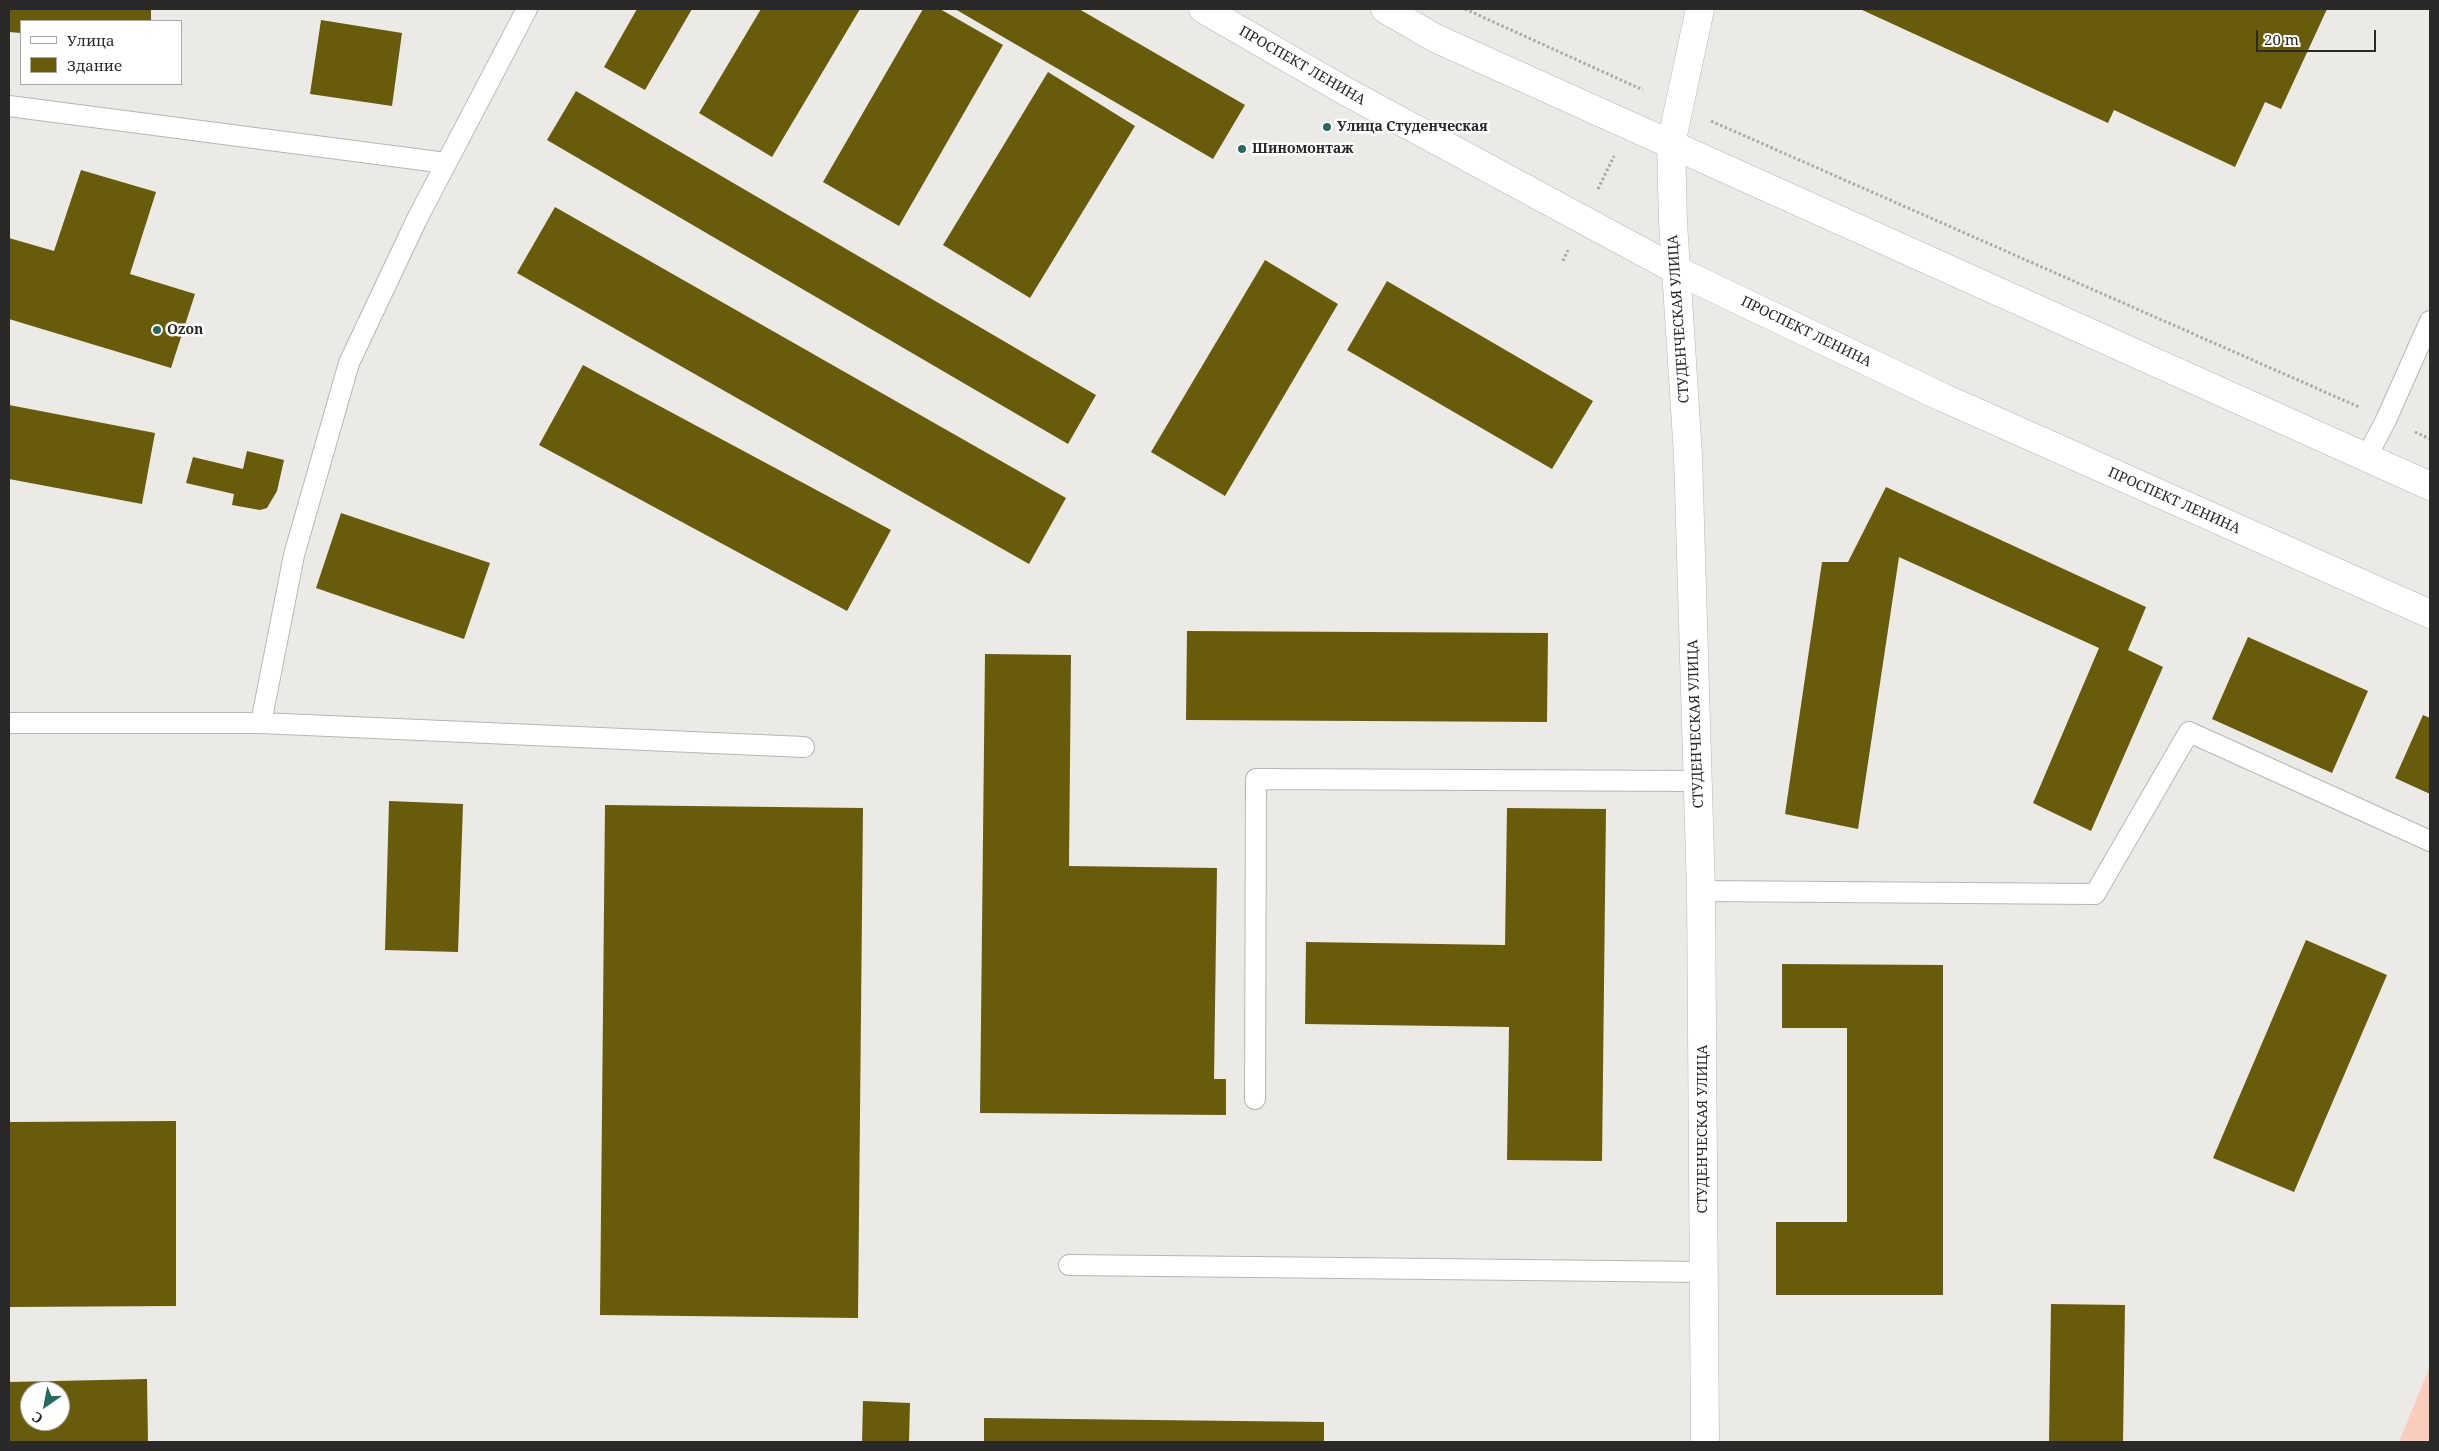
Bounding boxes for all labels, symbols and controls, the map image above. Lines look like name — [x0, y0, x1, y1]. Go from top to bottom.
legend — [20, 20, 182, 85]
scale bar — [2259, 20, 2379, 52]
street label: ПРОСПЕКТ ЛЕНИНА — [1236, 23, 1368, 109]
text: 20 m — [2264, 29, 2299, 49]
text: Улица — [67, 30, 115, 50]
text: Здание — [67, 55, 122, 75]
place label: Улица Студенческая — [1337, 119, 1488, 135]
marker: Улица Студенческая — [1321, 121, 1333, 133]
place label: Шиномонтаж — [1252, 141, 1354, 157]
marker: Шиномонтаж — [1236, 143, 1248, 155]
street label: СТУДЕНЧЕСКАЯ УЛИЦА — [1665, 234, 1693, 404]
street label: ПРОСПЕКТ ЛЕНИНА — [1738, 293, 1874, 371]
place label: Ozon — [167, 322, 203, 338]
marker: Ozon — [151, 324, 163, 336]
street label: ПРОСПЕКТ ЛЕНИНА — [2105, 464, 2243, 538]
street label: СТУДЕНЧЕСКАЯ УЛИЦА — [1685, 639, 1707, 809]
street label: СТУДЕНЧЕСКАЯ УЛИЦА — [1695, 1045, 1711, 1213]
north arrow — [20, 1381, 70, 1431]
text: С — [28, 1408, 46, 1429]

